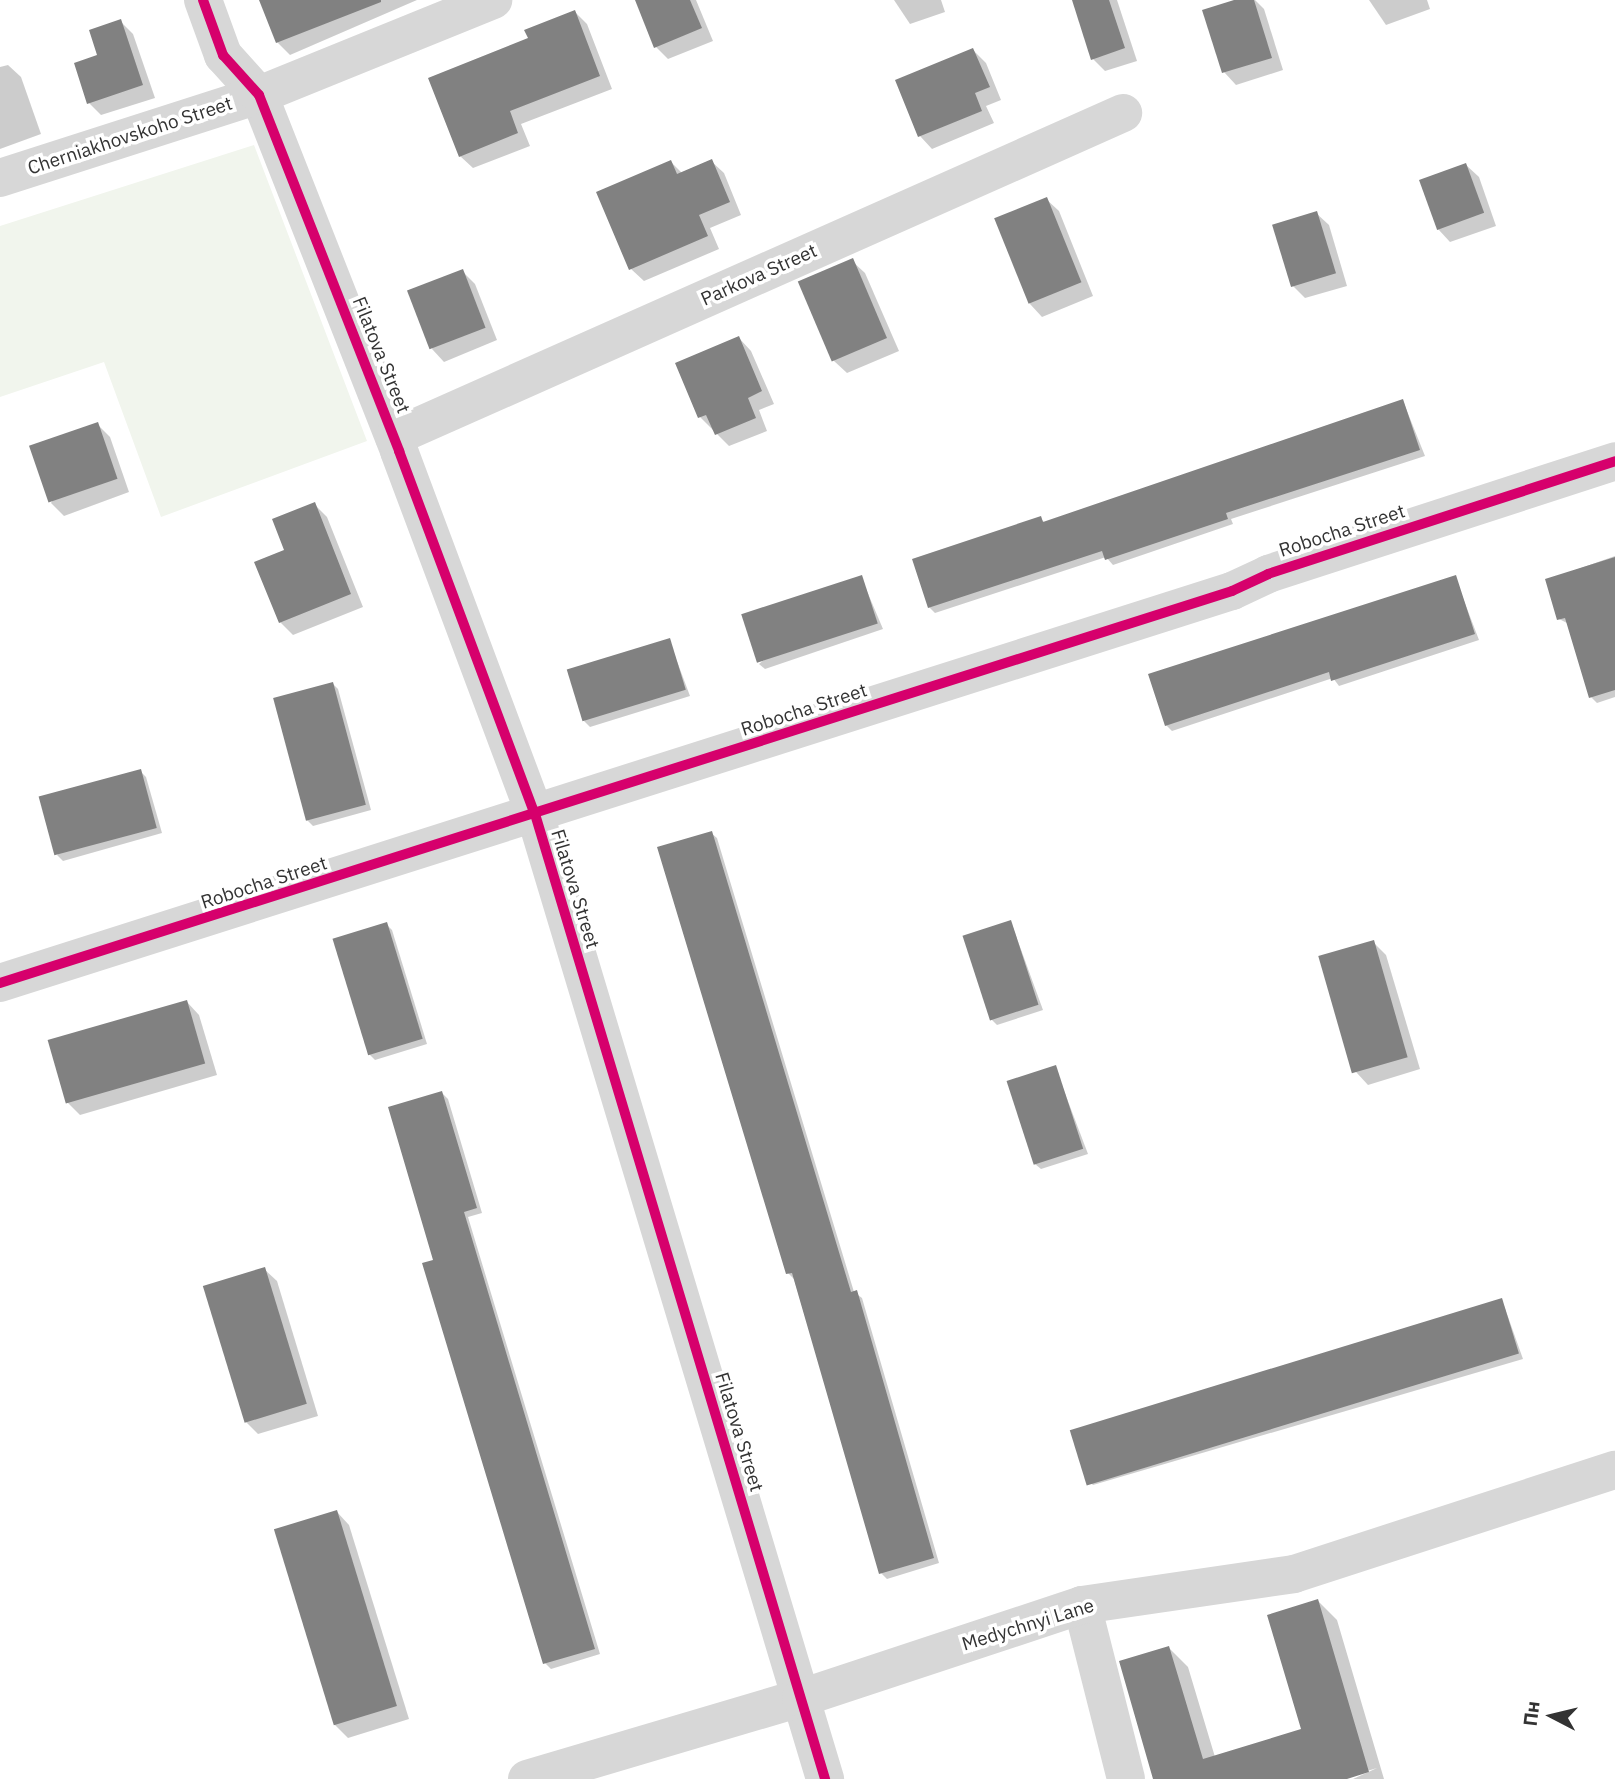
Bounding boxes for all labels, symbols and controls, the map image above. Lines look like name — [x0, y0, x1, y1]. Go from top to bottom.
street label: Cherniakhovskoho Street — [25, 92, 235, 180]
street label: Parkova Street — [697, 239, 821, 311]
street label: Filatova Street — [347, 293, 415, 417]
street label: Robocha Street — [1276, 500, 1408, 562]
street label: Robocha Street — [738, 679, 870, 741]
street label: Filatova Street — [546, 827, 604, 951]
street label: Robocha Street — [198, 852, 330, 914]
street label: Filatova Street — [710, 1370, 768, 1494]
street label: Medychnyi Lane — [959, 1594, 1097, 1656]
north arrow — [1517, 1681, 1587, 1751]
text: Пн — [1518, 1700, 1545, 1727]

